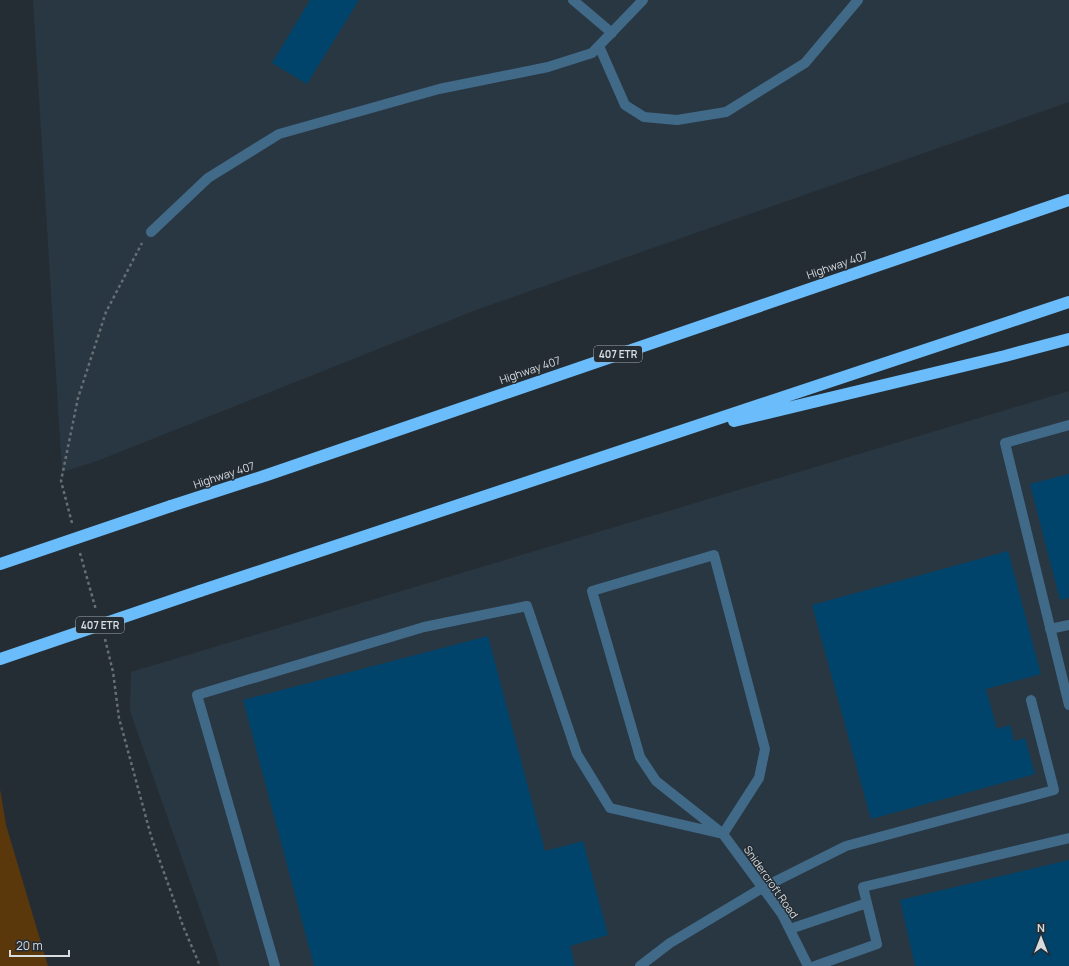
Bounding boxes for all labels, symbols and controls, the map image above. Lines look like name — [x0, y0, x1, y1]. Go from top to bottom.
street label: Highway 407 — [804, 247, 869, 282]
road number: 407 ETR — [594, 346, 642, 362]
street label: Highway 407 — [497, 352, 562, 387]
street label: Highway 407 — [191, 458, 256, 492]
road number: 407 ETR — [76, 617, 124, 633]
street label: Snidercroft Road — [741, 842, 802, 921]
north arrow — [1021, 918, 1061, 958]
text: N — [1037, 920, 1045, 935]
scale bar — [10, 932, 69, 958]
text: 20 m — [16, 937, 43, 954]

